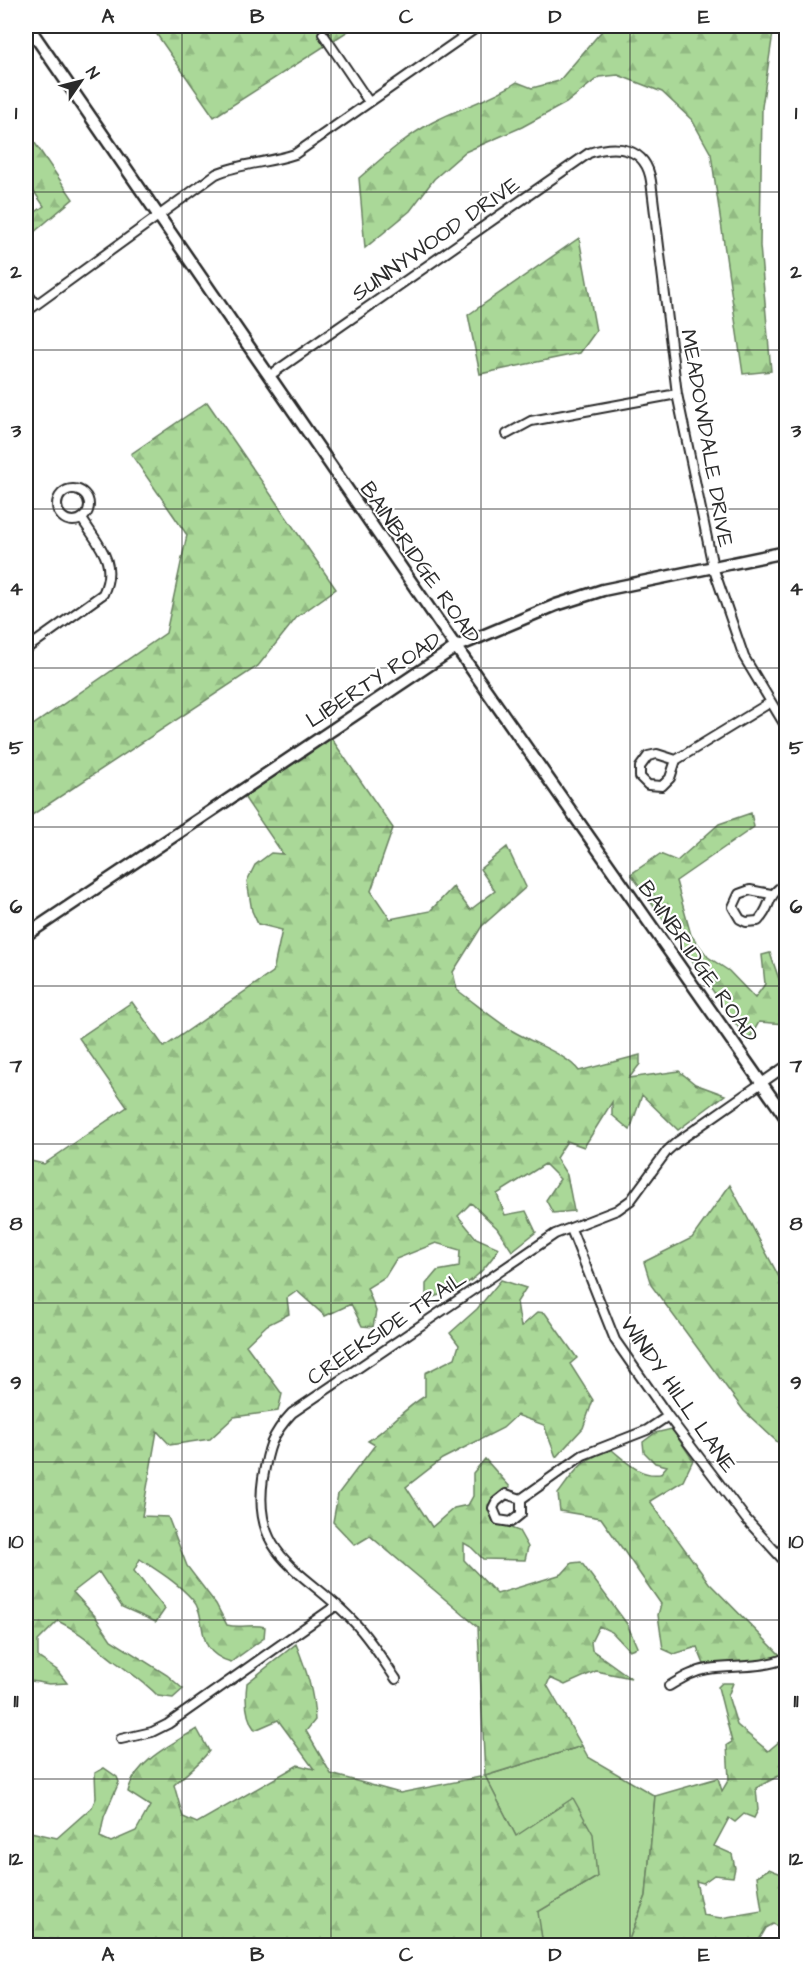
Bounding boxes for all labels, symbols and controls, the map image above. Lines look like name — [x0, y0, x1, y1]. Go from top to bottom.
text: A — [102, 3, 115, 31]
text: B — [250, 3, 265, 31]
text: C — [399, 3, 414, 31]
text: D — [549, 3, 562, 31]
text: E — [698, 3, 710, 31]
north arrow — [51, 51, 111, 111]
text: N — [81, 63, 104, 83]
text: 1 — [15, 99, 18, 127]
text: 1 — [795, 99, 798, 127]
street label: SUNNYWOOD DRIVE — [345, 169, 526, 309]
text: 2 — [9, 258, 22, 286]
text: 2 — [789, 258, 802, 286]
street label: MEADOWDALE DRIVE — [672, 327, 741, 550]
text: 3 — [10, 417, 22, 445]
text: 3 — [790, 417, 802, 445]
street label: BAINBRIDGE ROAD — [352, 475, 487, 650]
text: 4 — [9, 575, 23, 603]
text: 4 — [789, 575, 803, 603]
street label: LIBERTY ROAD — [300, 625, 448, 736]
text: 5 — [9, 734, 24, 762]
text: 5 — [789, 734, 804, 762]
street label: BAINBRIDGE ROAD — [630, 874, 765, 1049]
text: 6 — [10, 893, 23, 921]
text: 6 — [790, 893, 803, 921]
text: 7 — [9, 1052, 23, 1080]
text: 7 — [789, 1052, 803, 1080]
text: 8 — [10, 1210, 23, 1238]
text: 8 — [790, 1210, 803, 1238]
street label: CREEKSIDE TRAIL — [301, 1263, 473, 1393]
street label: WINDY HILL LANE — [612, 1310, 743, 1479]
text: 9 — [10, 1369, 22, 1397]
text: 9 — [790, 1369, 802, 1397]
text: 10 — [8, 1528, 24, 1556]
text: 10 — [788, 1528, 804, 1556]
text: 11 — [13, 1687, 19, 1715]
text: 11 — [793, 1687, 799, 1715]
text: 12 — [9, 1845, 24, 1873]
text: 12 — [789, 1845, 804, 1873]
text: A — [102, 1941, 115, 1969]
text: B — [250, 1941, 265, 1969]
text: C — [399, 1941, 414, 1969]
text: D — [549, 1941, 562, 1969]
text: E — [698, 1941, 710, 1969]

